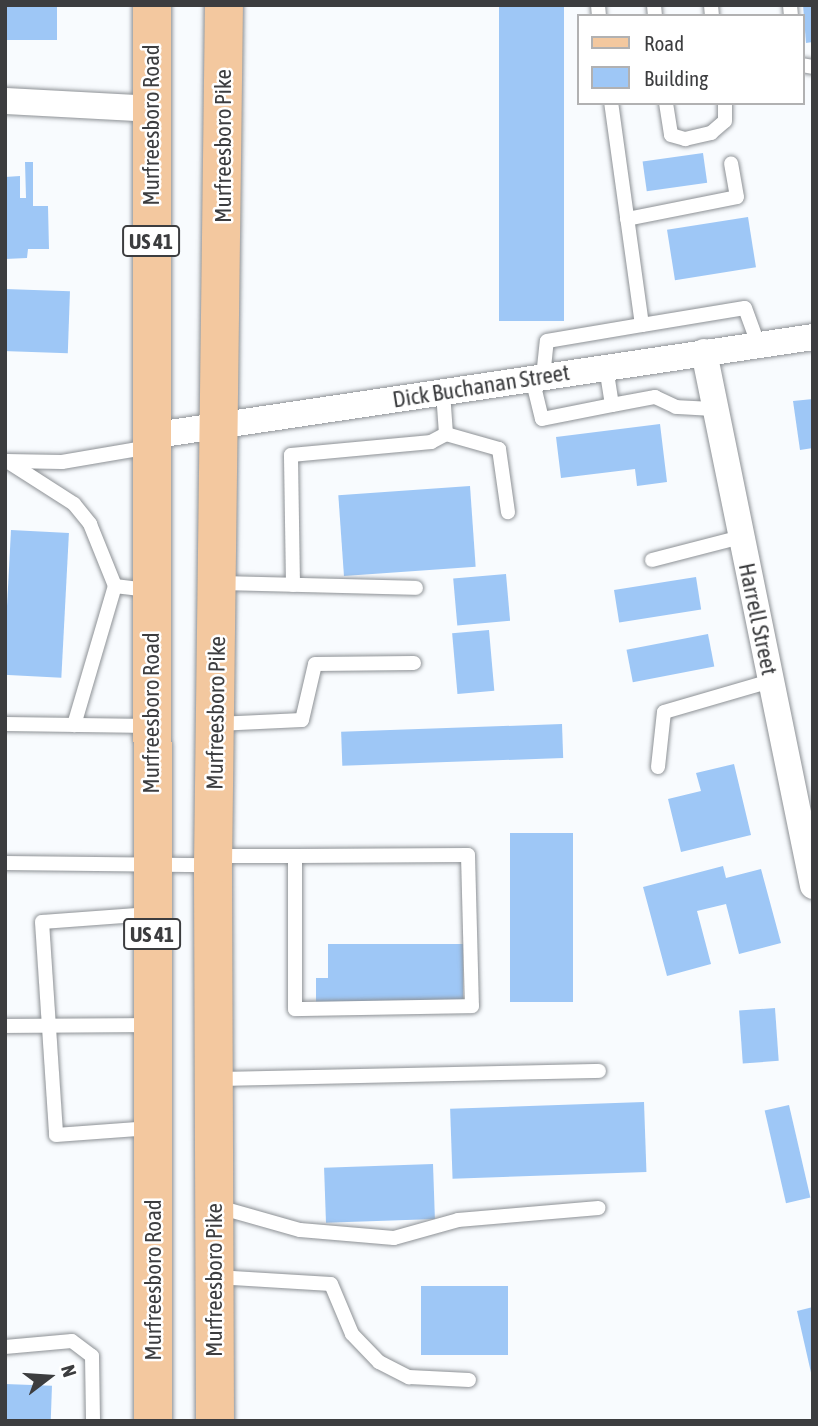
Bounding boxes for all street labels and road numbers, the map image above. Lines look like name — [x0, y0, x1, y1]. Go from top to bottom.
street label: Murfreesboro Road — [137, 44, 165, 206]
street label: Murfreesboro Pike — [209, 69, 237, 223]
road number: US 41 — [121, 224, 181, 258]
street label: Dick Buchanan Street — [390, 358, 572, 414]
street label: Harrell Street — [733, 560, 783, 678]
street label: Murfreesboro Road — [137, 632, 165, 794]
street label: Murfreesboro Pike — [201, 636, 231, 790]
road number: US 41 — [122, 916, 182, 951]
street label: Murfreesboro Road — [139, 1199, 167, 1361]
street label: Murfreesboro Pike — [200, 1203, 228, 1357]

